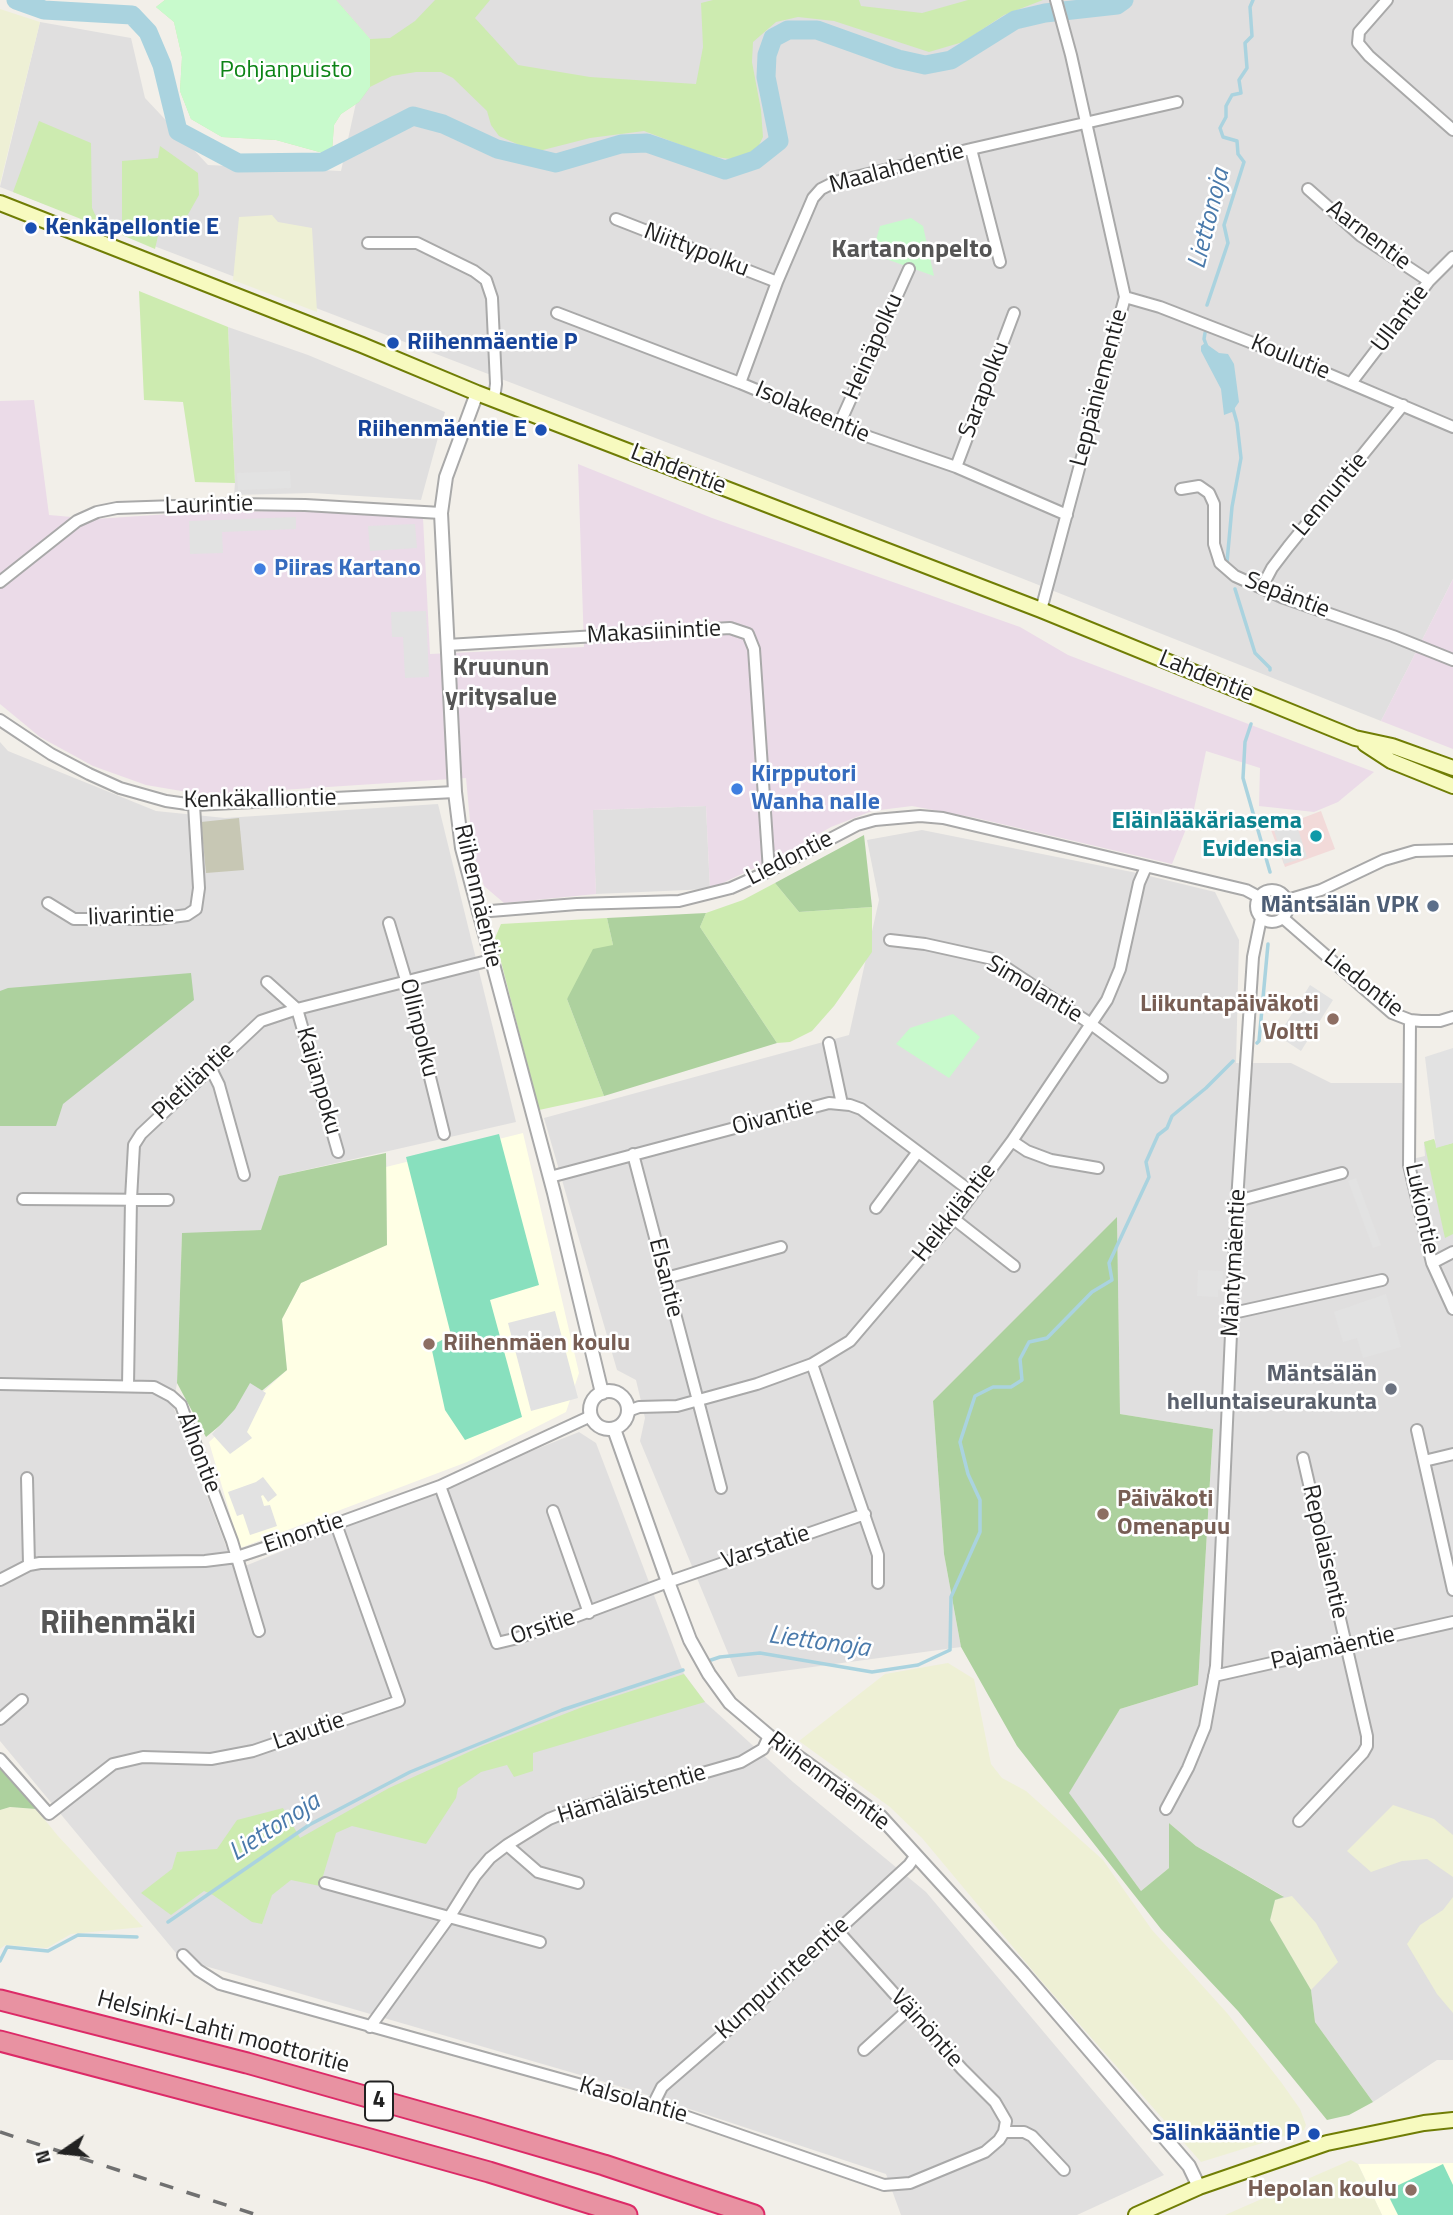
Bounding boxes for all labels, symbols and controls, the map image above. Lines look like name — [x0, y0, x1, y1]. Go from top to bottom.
park label: Pohjanpuisto — [220, 57, 352, 85]
street label: Maalahdentie — [827, 137, 967, 201]
water label: Liettonoja — [1183, 166, 1237, 272]
street label: Aarnentie — [1320, 195, 1416, 277]
place label: Kenkäpellontie E — [45, 214, 219, 242]
street label: Niittypolku — [639, 218, 753, 284]
marker: Kenkäpellontie E — [23, 220, 39, 236]
district label: Kartanonpelto — [831, 235, 993, 267]
street label: Ullantie — [1366, 280, 1436, 358]
street label: Heinäpolku — [838, 289, 910, 405]
street label: Leppäniementie — [1065, 306, 1135, 470]
place label: Riihenmäentie P — [407, 329, 578, 357]
street label: Koulutie — [1246, 329, 1334, 387]
marker: Riihenmäentie P — [385, 335, 401, 351]
street label: Sarapolku — [954, 338, 1016, 442]
street label: Isolakeentie — [751, 376, 873, 450]
place label: Riihenmäentie E — [357, 416, 527, 444]
marker: Riihenmäentie E — [533, 422, 549, 438]
street label: Lahdentie — [626, 439, 730, 501]
street label: Lennuntie — [1288, 447, 1374, 543]
street label: Laurintie — [164, 490, 254, 522]
place label: Piiras Kartano — [274, 555, 421, 583]
marker: Piiras Kartano — [252, 561, 268, 577]
street label: Sepäntie — [1241, 567, 1333, 625]
street label: Makasiinintie — [586, 615, 722, 651]
street label: Lahdentie — [1154, 645, 1258, 709]
district label: Kruunun yritysalue — [445, 653, 557, 714]
place label: Kirpputori Wanha nalle — [751, 761, 880, 817]
marker: Kirpputori Wanha nalle — [729, 781, 745, 797]
street label: Kenkäkalliontie — [183, 784, 337, 816]
place label: Eläinlääkäriasema Evidensia — [1112, 808, 1302, 864]
street label: Riihenmäentie — [447, 822, 507, 970]
street label: Liedontie — [742, 825, 838, 893]
marker: Eläinlääkäriasema Evidensia — [1308, 828, 1324, 844]
place label: Mäntsälän VPK — [1260, 892, 1419, 920]
marker: Mäntsälän VPK — [1425, 898, 1441, 914]
street label: Iivarintie — [87, 901, 175, 933]
street label: Liedontie — [1318, 944, 1408, 1024]
street label: Simolantie — [981, 950, 1087, 1030]
street label: Ollinpolku — [392, 976, 444, 1080]
place label: Liikuntapäiväkoti Voltti — [1140, 991, 1319, 1047]
marker: Liikuntapäiväkoti Voltti — [1325, 1011, 1341, 1027]
street label: Kaijanpoku — [289, 1024, 347, 1138]
street label: Pietiläntie — [147, 1037, 241, 1127]
street label: Oivantie — [729, 1093, 817, 1143]
street label: Heikkiläntie — [907, 1158, 1003, 1268]
street label: Lukiontie — [1397, 1161, 1445, 1257]
street label: Mäntymäentie — [1217, 1188, 1253, 1338]
street label: Elsantie — [641, 1235, 689, 1321]
place label: Riihenmäen koulu — [443, 1330, 630, 1358]
marker: Riihenmäen koulu — [421, 1336, 437, 1352]
place label: Mäntsälän helluntaiseurakunta — [1167, 1361, 1377, 1417]
marker: Mäntsälän helluntaiseurakunta — [1383, 1381, 1399, 1397]
street label: Alhontie — [170, 1409, 226, 1497]
street label: Repolaisentie — [1295, 1482, 1353, 1622]
place label: Päiväkoti Omenapuu — [1117, 1486, 1230, 1542]
marker: Päiväkoti Omenapuu — [1095, 1506, 1111, 1522]
street label: Einontie — [260, 1507, 348, 1561]
street label: Varstatie — [718, 1520, 814, 1576]
street label: Orsitie — [507, 1604, 579, 1652]
district label: Riihenmäki — [40, 1606, 196, 1644]
water label: Liettonoja — [766, 1620, 872, 1666]
street label: Pajamäentie — [1268, 1621, 1398, 1677]
street label: Lavutie — [270, 1706, 348, 1758]
street label: Riihenmäentie — [761, 1727, 895, 1837]
street label: Hämäläistentie — [554, 1759, 710, 1831]
water label: Liettonoja — [224, 1787, 326, 1869]
street label: Kumpurinteentie — [710, 1912, 856, 2046]
street label: Väinöntie — [884, 1984, 968, 2074]
street label: Helsinki-Lahti moottoritie — [94, 1985, 352, 2081]
street label: Kalsolantie — [576, 2072, 690, 2130]
road number: 4 — [365, 2082, 393, 2120]
north arrow — [28, 2117, 98, 2187]
place label: Sälinkääntie P — [1152, 2120, 1300, 2148]
marker: Sälinkääntie P — [1306, 2126, 1322, 2142]
text: N — [26, 2147, 58, 2167]
place label: Hepolan koulu — [1248, 2176, 1397, 2204]
marker: Hepolan koulu — [1403, 2182, 1419, 2198]

